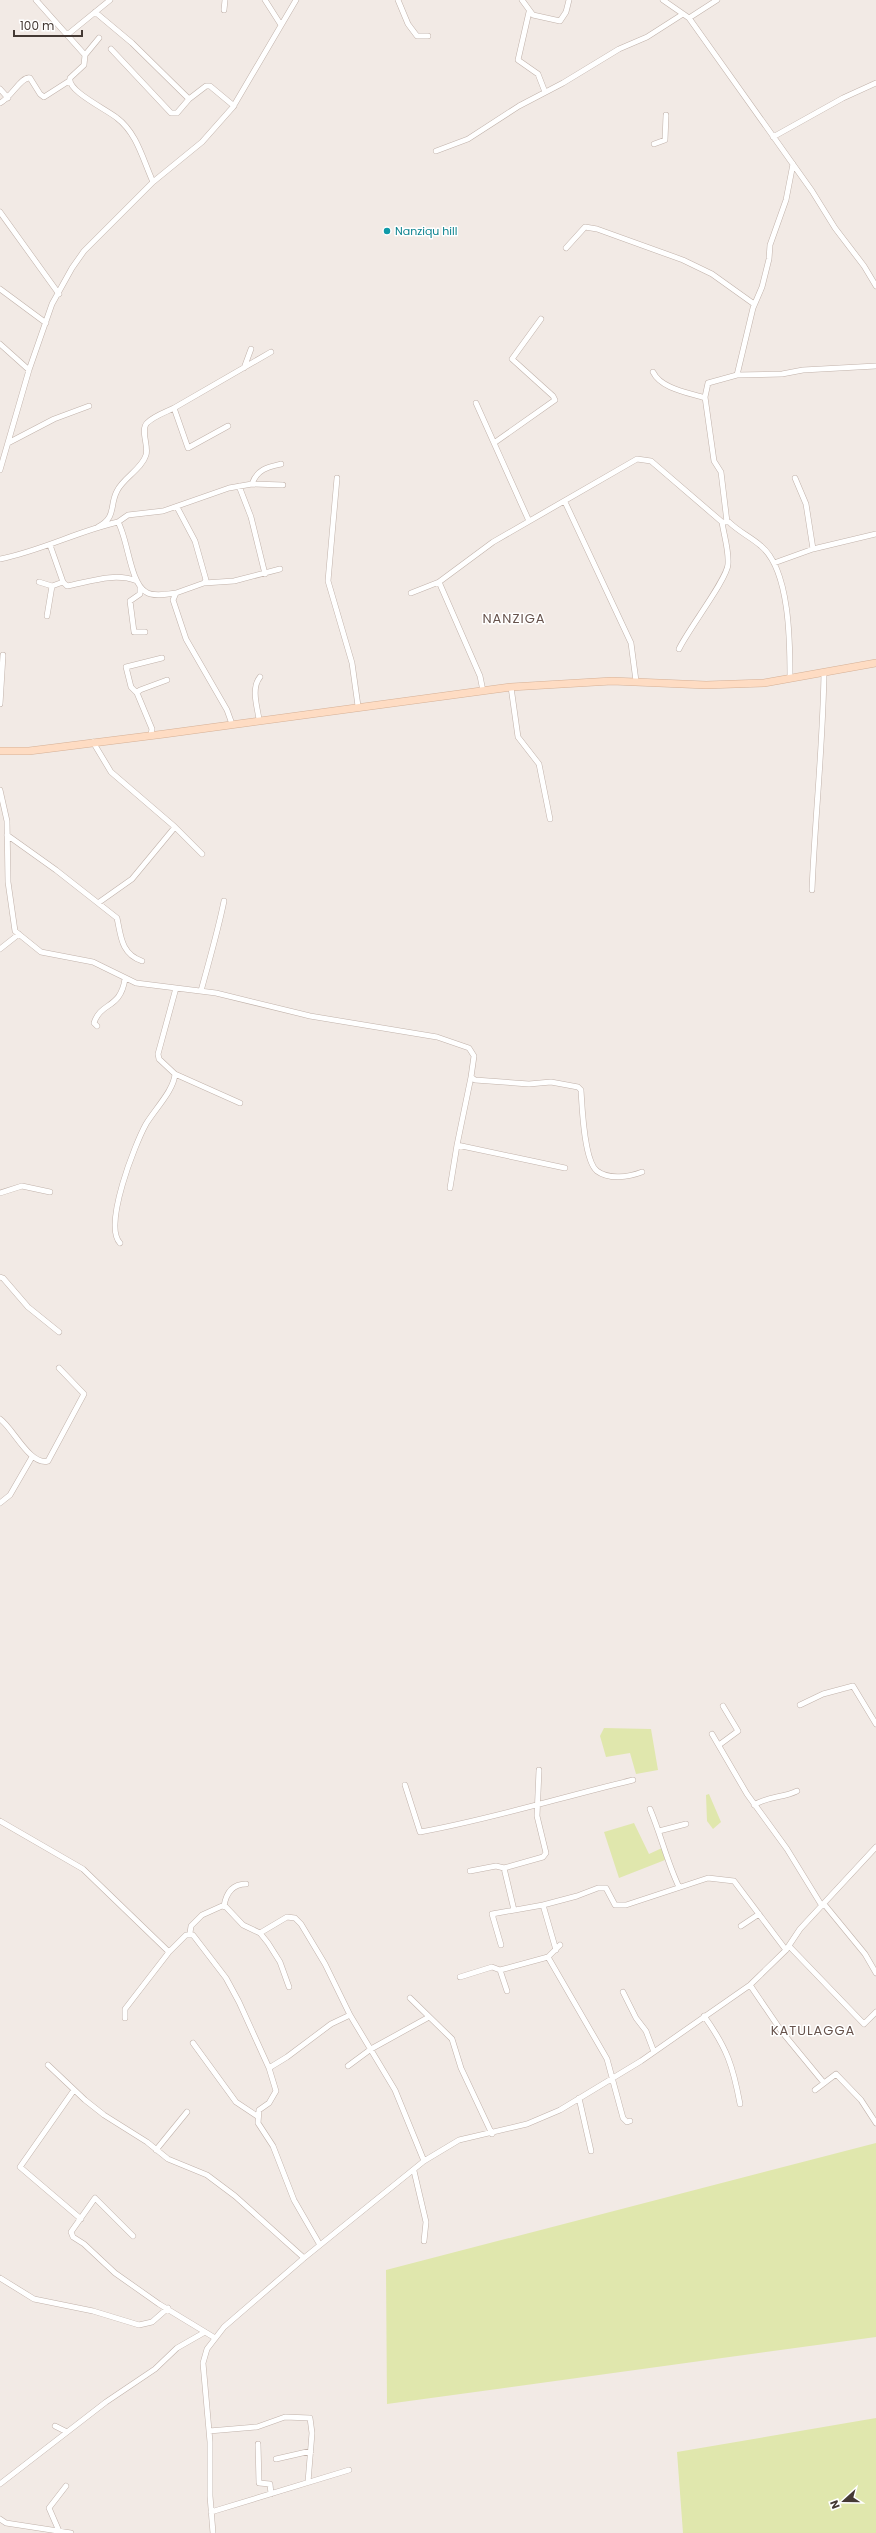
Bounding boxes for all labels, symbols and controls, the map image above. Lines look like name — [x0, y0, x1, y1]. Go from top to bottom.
scale bar — [14, 12, 82, 38]
text: 100 m — [20, 17, 54, 34]
place label: Nanziqu hill — [395, 223, 458, 239]
marker: Nanziqu hill — [382, 226, 392, 236]
district label: NANZIGA — [482, 609, 546, 628]
district label: KATULAGGA — [771, 2021, 855, 2040]
north arrow — [824, 2481, 864, 2521]
text: N — [826, 2498, 844, 2511]

